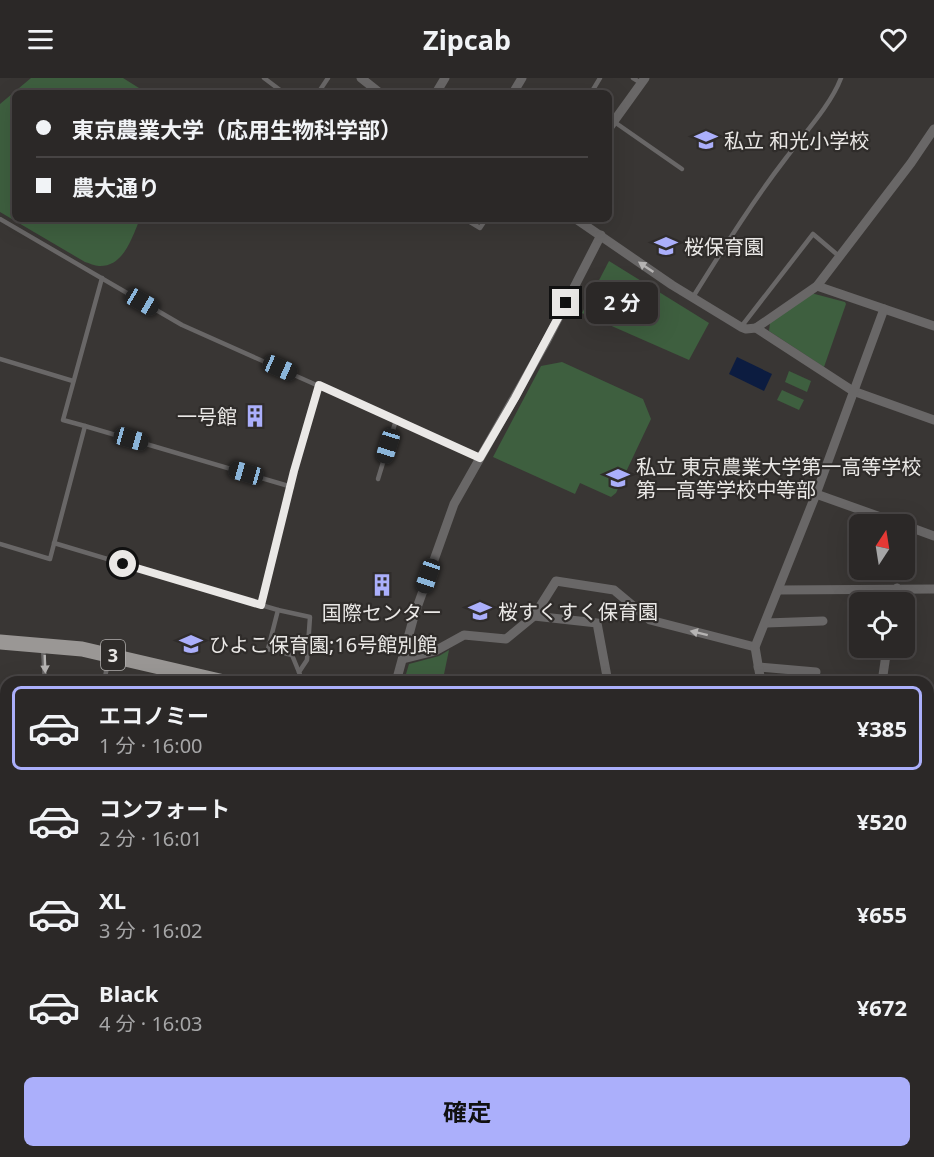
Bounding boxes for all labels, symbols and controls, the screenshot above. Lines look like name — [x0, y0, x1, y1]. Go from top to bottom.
text: Zipcab — [423, 21, 511, 58]
icon: menu — [24, 23, 57, 56]
icon: heart — [877, 23, 910, 56]
text: 東京農業大学（応用生物科学部） — [72, 114, 402, 144]
school or university icon: 私立 和光小学校 — [693, 127, 719, 153]
place label: 私立 和光小学校 — [724, 127, 869, 154]
text: 農大通り — [72, 172, 160, 202]
school or university icon: 桜保育園 — [653, 233, 679, 259]
place label: 桜保育園 — [684, 233, 764, 260]
one-way arrow — [638, 262, 654, 273]
callout: 2 分 — [587, 282, 659, 324]
car — [122, 285, 162, 319]
route end — [552, 289, 579, 316]
text: 2 分 — [604, 289, 640, 316]
car — [260, 352, 300, 384]
place label: 一号館 — [177, 403, 237, 430]
building icon: 一号館 — [242, 403, 268, 429]
car — [111, 425, 151, 453]
car — [374, 426, 402, 466]
place label: 私立 東京農業大学第一高等学校 第一高等学校中等部 — [636, 453, 921, 503]
car — [226, 459, 266, 487]
school or university icon: 私立 東京農業大学第一高等学校 第一高等学校中等部 — [605, 465, 631, 491]
north arrow — [849, 514, 915, 580]
map controls — [849, 514, 915, 658]
route start — [109, 550, 136, 577]
car — [414, 556, 442, 596]
building icon: 国際センター — [369, 572, 395, 598]
button: locate — [849, 592, 915, 658]
school or university icon: 桜すくすく保育園 — [467, 598, 493, 624]
place label: 桜すくすく保育園 — [498, 598, 658, 625]
place label: 国際センター — [322, 599, 442, 626]
one-way arrow — [689, 627, 708, 637]
school or university icon: ひよこ保育園;16号館別館 — [178, 631, 204, 657]
place label: ひよこ保育園;16号館別館 — [209, 631, 437, 658]
road number: 3 — [101, 640, 125, 670]
one-way arrow — [40, 654, 49, 673]
text: エコノミー — [99, 700, 209, 730]
icon: car — [27, 701, 81, 755]
text: ¥385 — [857, 713, 907, 743]
text: 1 分 · 16:00 — [99, 732, 203, 759]
text: コンフォート — [99, 793, 230, 823]
icon: car — [27, 794, 81, 848]
text: ¥520 — [857, 806, 907, 836]
text: 2 分 · 16:01 — [99, 825, 203, 852]
text: XL — [99, 885, 126, 915]
icon: car — [27, 887, 81, 941]
text: ¥655 — [857, 899, 907, 929]
text: 3 分 · 16:02 — [99, 917, 203, 944]
text: Black — [99, 978, 158, 1008]
icon: car — [27, 980, 81, 1034]
text: ¥672 — [857, 992, 907, 1022]
text: 4 分 · 16:03 — [99, 1010, 203, 1037]
button: 確定 — [24, 1077, 910, 1146]

